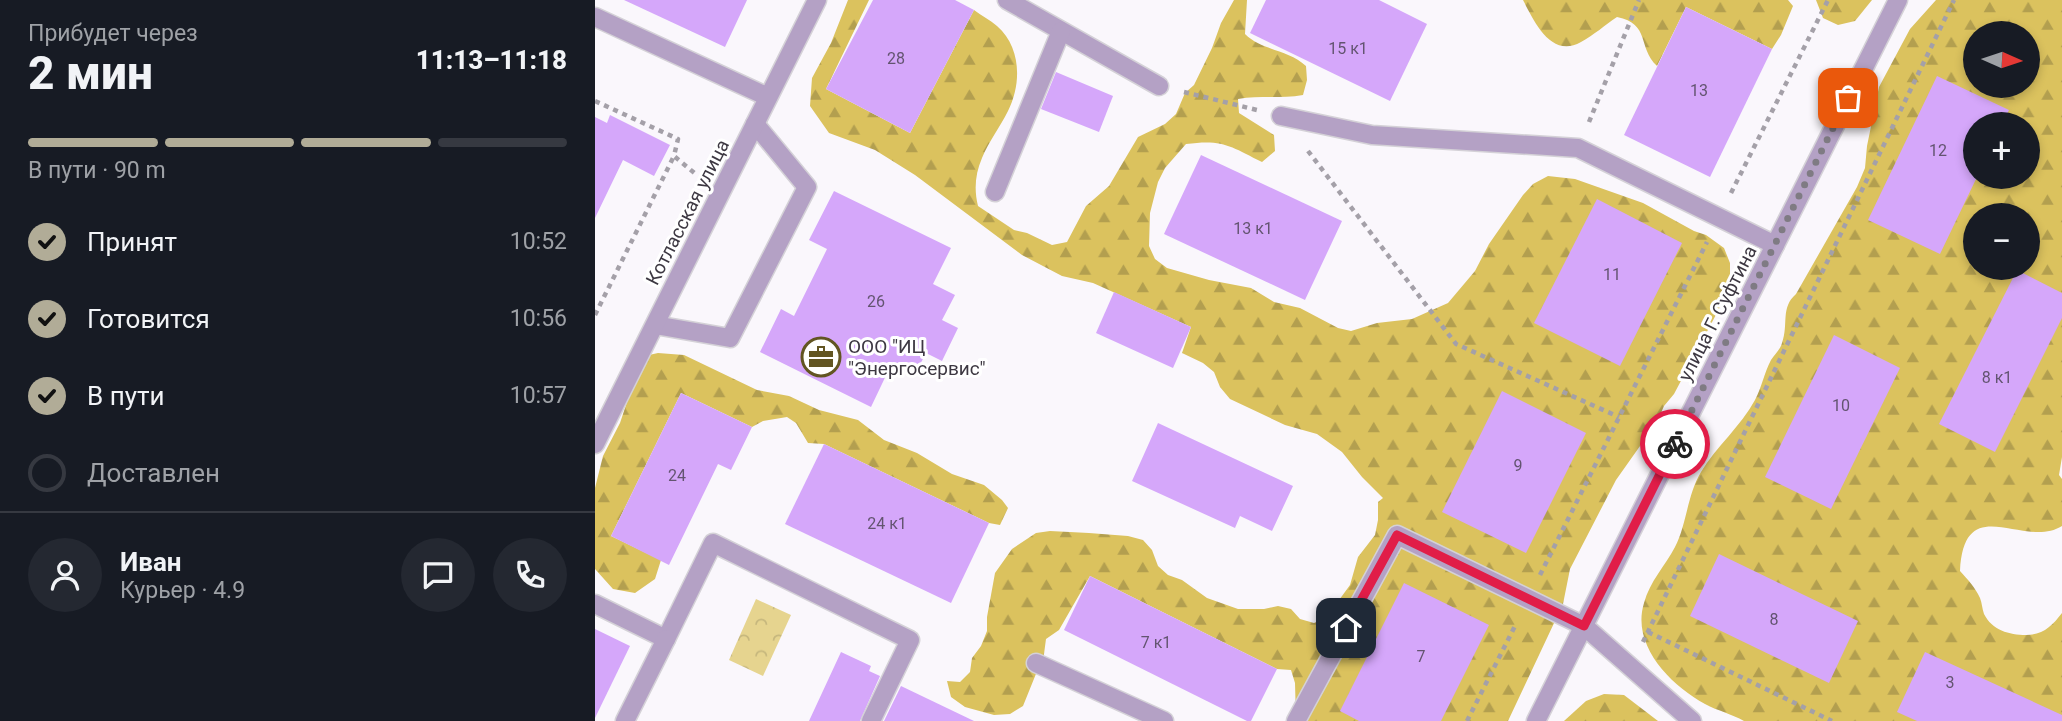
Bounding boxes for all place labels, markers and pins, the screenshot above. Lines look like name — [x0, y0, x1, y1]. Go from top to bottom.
pin — [1818, 68, 1878, 128]
place label: ООО "ИЦ "Энергосервис" — [848, 335, 986, 380]
office icon: ООО "ИЦ "Энергосервис" — [800, 336, 842, 378]
pin — [1316, 598, 1376, 658]

